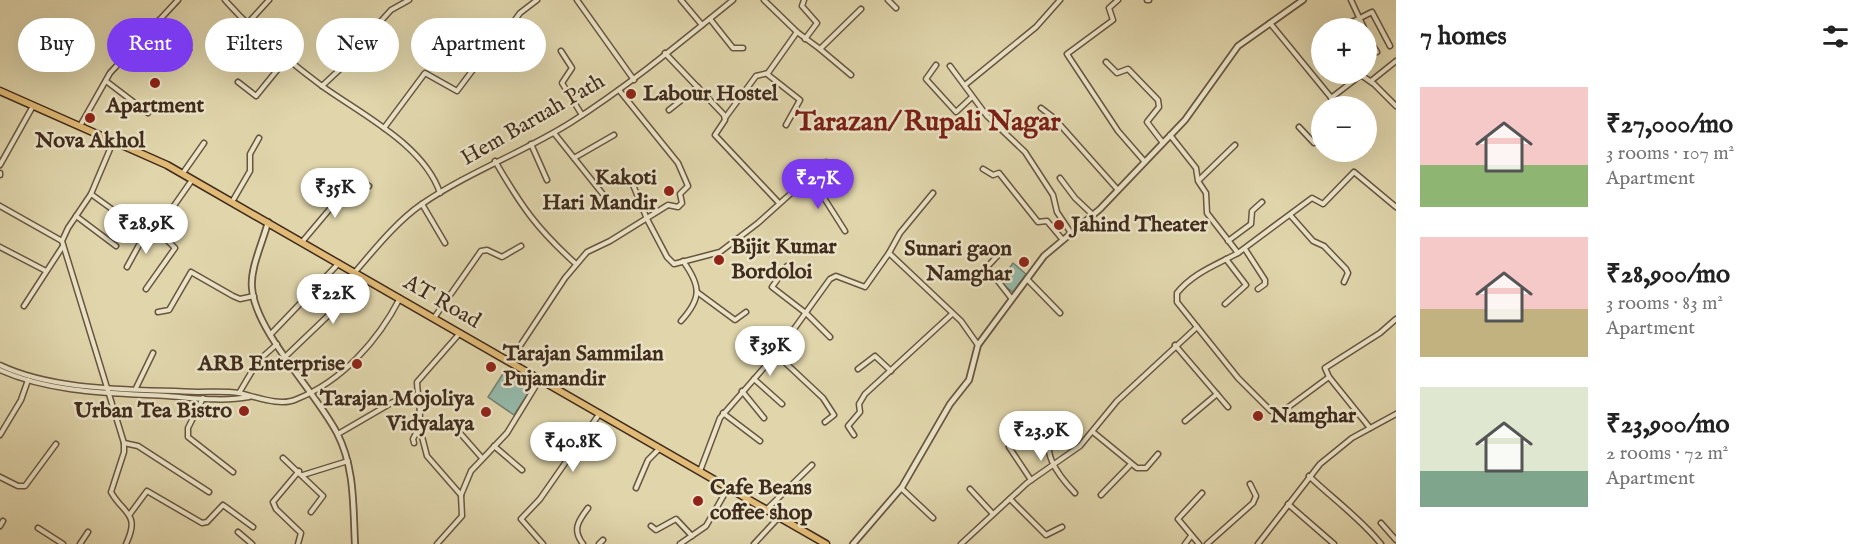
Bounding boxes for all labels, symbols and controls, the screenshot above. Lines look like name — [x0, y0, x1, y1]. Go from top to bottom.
chip: Buy — [18, 18, 95, 72]
chip: Rent — [107, 18, 193, 72]
chip: Filters — [205, 18, 304, 72]
chip: New — [316, 18, 399, 72]
chip: Apartment — [411, 18, 546, 72]
map controls — [1311, 18, 1377, 162]
button: + — [1311, 18, 1377, 84]
text: 7 homes — [1420, 20, 1507, 53]
icon: filters — [1819, 20, 1852, 53]
street label: Hem Baruah Path — [456, 67, 610, 172]
marker: Apartment — [148, 76, 162, 90]
place label: Labour Hostel — [643, 80, 779, 108]
marker: Labour Hostel — [624, 87, 638, 101]
place label: Apartment — [105, 92, 205, 120]
button: − — [1311, 96, 1377, 162]
district label: Tarazan/ Rupali Nagar — [794, 105, 1062, 140]
text: ₹27,000/mo — [1606, 108, 1733, 141]
marker: Nova Akhol — [83, 111, 97, 125]
icon: home — [1468, 111, 1540, 183]
place label: Nova Akhol — [34, 127, 146, 155]
text: 3 rooms · 107 m² — [1606, 141, 1734, 166]
pin: ₹27K — [782, 159, 854, 210]
place label: Kakoti Hari Mandir — [542, 164, 658, 217]
text: ₹27K — [796, 166, 840, 191]
text: Apartment — [1606, 166, 1695, 191]
pin: ₹35K — [299, 168, 371, 219]
text: ₹35K — [315, 175, 355, 200]
marker: Kakoti Hari Mandir — [662, 184, 676, 198]
pin: ₹28.9K — [97, 204, 195, 255]
text: ₹28.9K — [118, 211, 174, 236]
place label: Jahind Theater — [1068, 211, 1209, 239]
marker: Jahind Theater — [1052, 218, 1066, 232]
place label: Bijit Kumar Bordoloi — [731, 233, 837, 286]
place label: Sunari gaon Namghar — [904, 235, 1013, 288]
marker: Bijit Kumar Bordoloi — [712, 253, 726, 267]
marker: Sunari gaon Namghar — [1017, 255, 1031, 269]
text: ₹28,900/mo — [1606, 258, 1730, 291]
icon: home — [1468, 261, 1540, 333]
street label: AT Road — [397, 268, 486, 335]
pin: ₹22K — [297, 274, 369, 325]
text: ₹22K — [311, 281, 355, 306]
text: 3 rooms · 83 m² — [1606, 291, 1723, 316]
text: Apartment — [1606, 316, 1695, 341]
pin: ₹39K — [734, 326, 806, 377]
text: ₹39K — [749, 333, 791, 358]
place label: Tarajan Sammilan Pujamandir — [502, 340, 664, 393]
place label: ARB Enterprise — [197, 350, 345, 378]
marker: ARB Enterprise — [350, 357, 364, 371]
marker: Tarajan Sammilan Pujamandir — [484, 360, 498, 374]
place label: Tarajan Mojoliya Vidyalaya — [319, 385, 474, 438]
place label: Urban Tea Bistro — [73, 397, 232, 425]
place label: Namghar — [1269, 402, 1357, 430]
marker: Urban Tea Bistro — [237, 404, 251, 418]
marker: Tarajan Mojoliya Vidyalaya — [479, 405, 493, 419]
text: ₹23,900/mo — [1606, 408, 1729, 441]
marker: Namghar — [1251, 409, 1265, 423]
pin: ₹23.9K — [992, 411, 1090, 462]
icon: home — [1468, 411, 1540, 483]
text: ₹23.9K — [1013, 418, 1069, 443]
pin: ₹40.8K — [524, 422, 622, 473]
text: ₹40.8K — [544, 429, 602, 454]
text: 2 rooms · 72 m² — [1606, 441, 1728, 466]
text: Apartment — [1606, 466, 1695, 491]
place label: Cafe Beans coffee shop — [710, 474, 813, 527]
marker: Cafe Beans coffee shop — [691, 494, 705, 508]

